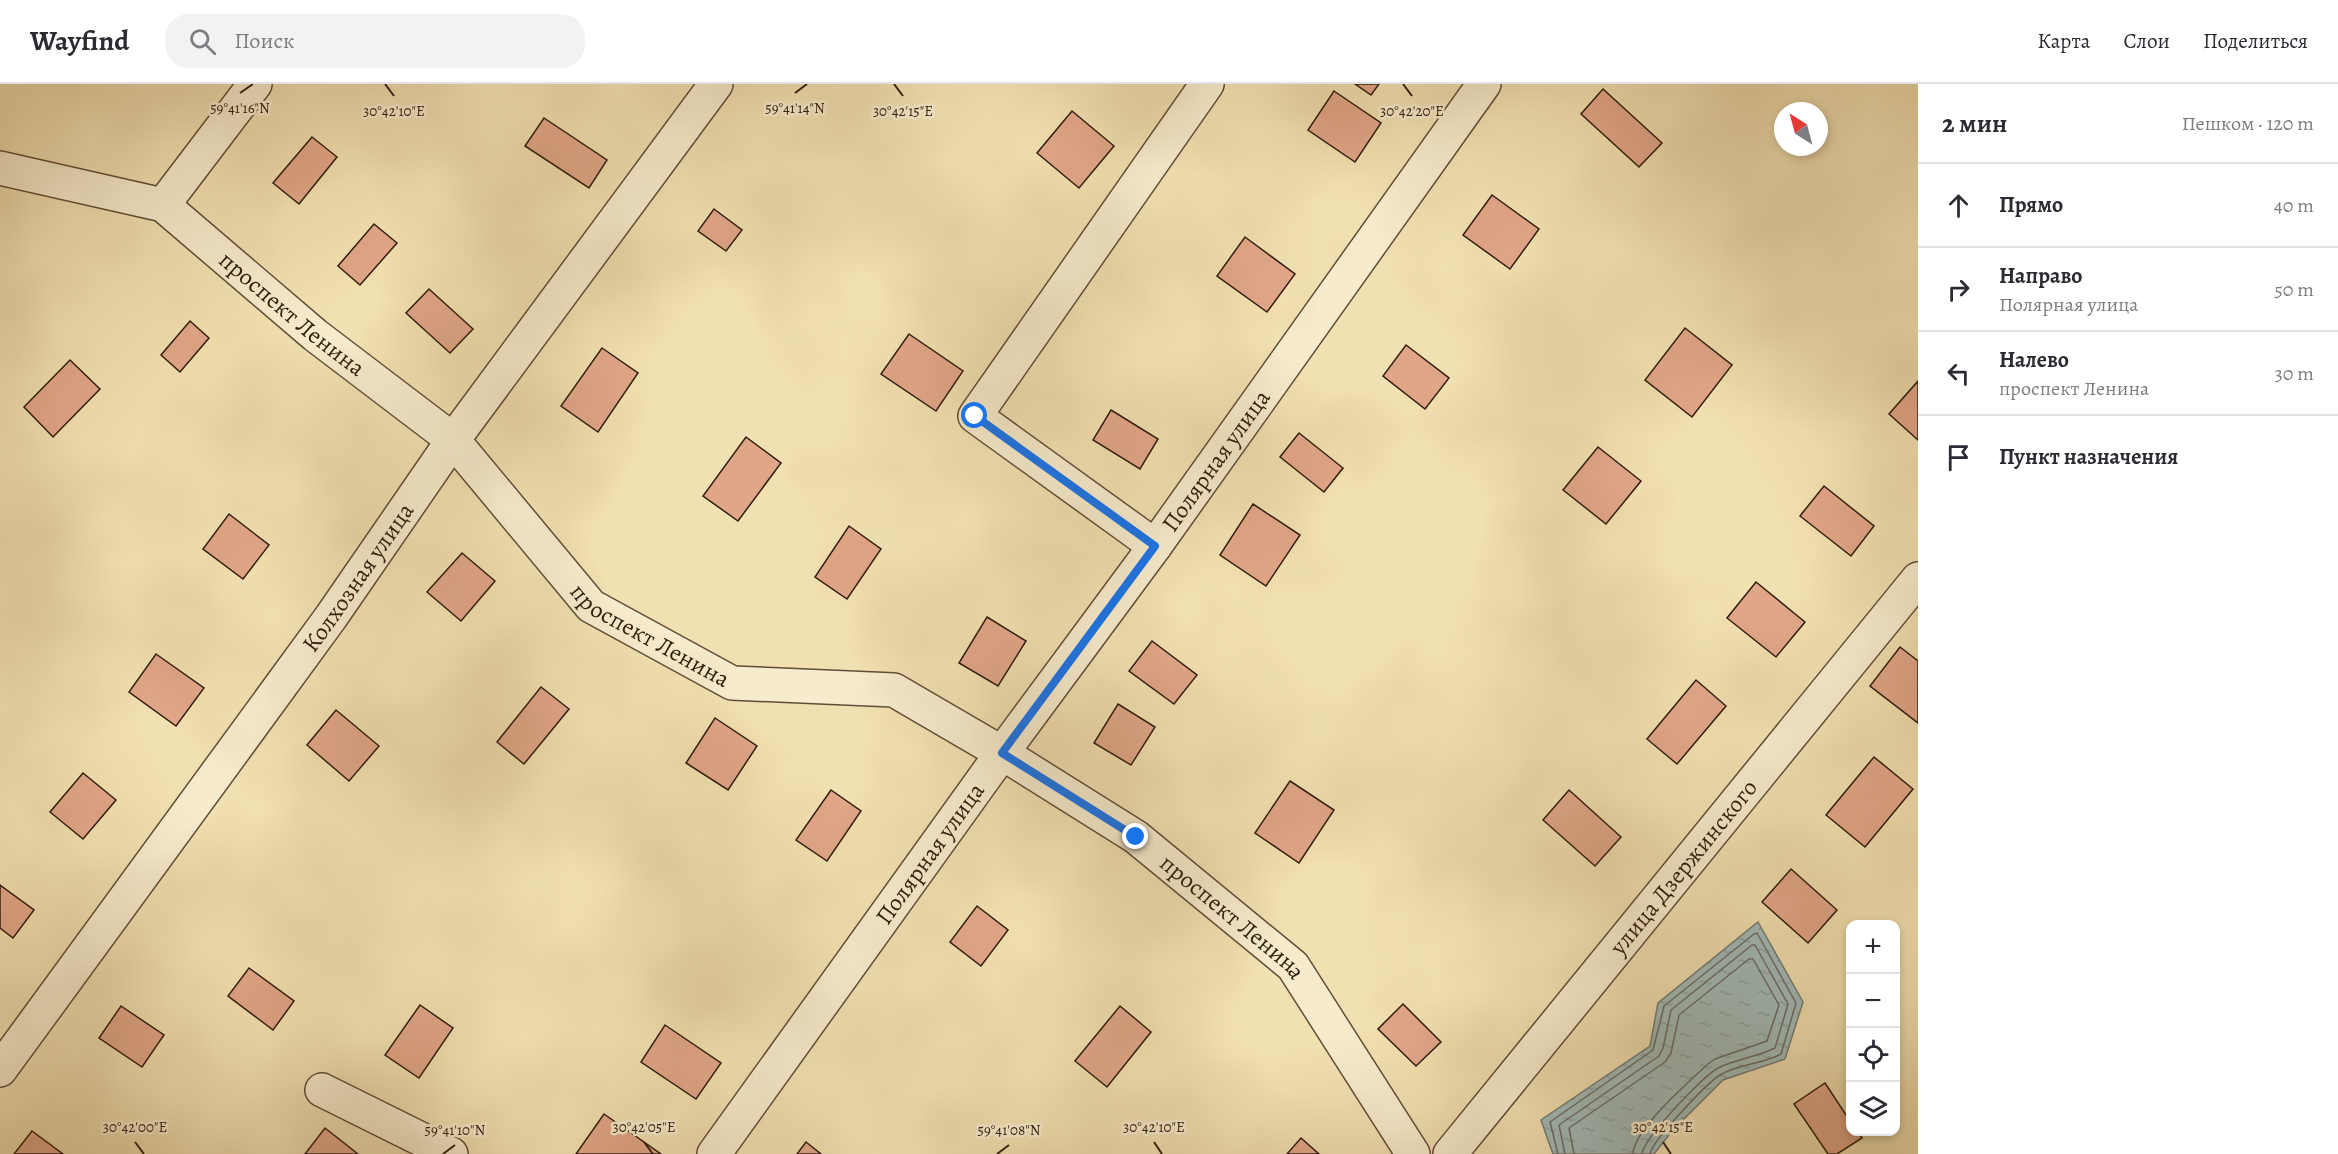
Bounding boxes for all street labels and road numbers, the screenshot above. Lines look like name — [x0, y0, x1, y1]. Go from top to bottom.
street label: проспект Ленина — [212, 244, 372, 384]
street label: Полярная улица — [1154, 383, 1277, 538]
street label: Колхозная улица — [295, 496, 421, 658]
street label: проспект Ленина — [563, 577, 735, 695]
street label: улица Дзержинского — [1602, 773, 1765, 962]
street label: Полярная улица — [868, 776, 992, 931]
street label: проспект Ленина — [1153, 847, 1313, 985]

